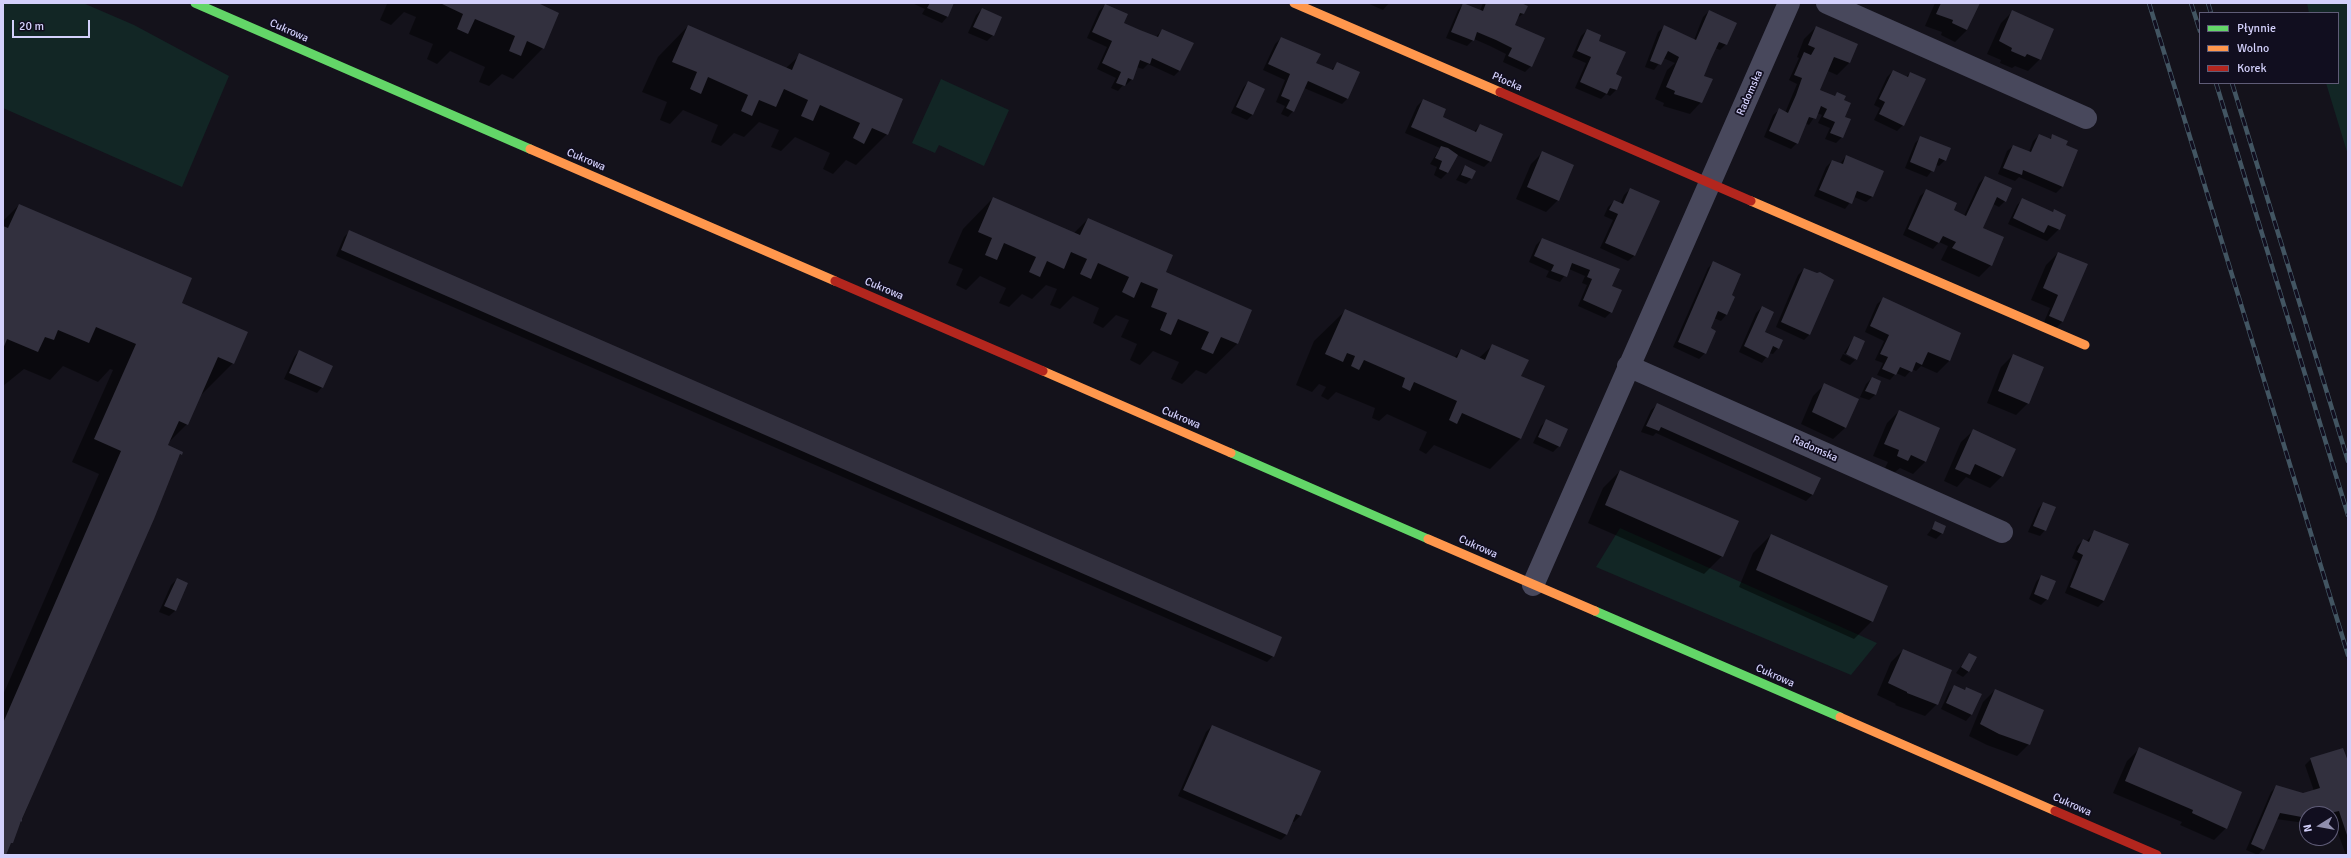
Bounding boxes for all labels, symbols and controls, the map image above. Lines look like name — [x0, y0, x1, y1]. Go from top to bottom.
scale bar — [14, 12, 92, 38]
legend — [2199, 12, 2339, 84]
street label: Cukrowa — [268, 17, 310, 45]
text: 20 m — [19, 19, 44, 34]
text: Płynnie — [2237, 21, 2276, 36]
text: Wolno — [2237, 41, 2269, 56]
text: Korek — [2237, 61, 2266, 76]
street label: Radomska — [1734, 68, 1766, 118]
street label: Płocka — [1490, 69, 1524, 95]
street label: Cukrowa — [565, 146, 607, 174]
street label: Cukrowa — [863, 275, 905, 303]
street label: Cukrowa — [1160, 404, 1202, 432]
street label: Radomska — [1790, 433, 1840, 465]
street label: Cukrowa — [1457, 533, 1499, 561]
street label: Cukrowa — [1754, 662, 1796, 690]
street label: Cukrowa — [2051, 791, 2093, 819]
north arrow — [2299, 806, 2339, 846]
text: N — [2301, 823, 2315, 833]

